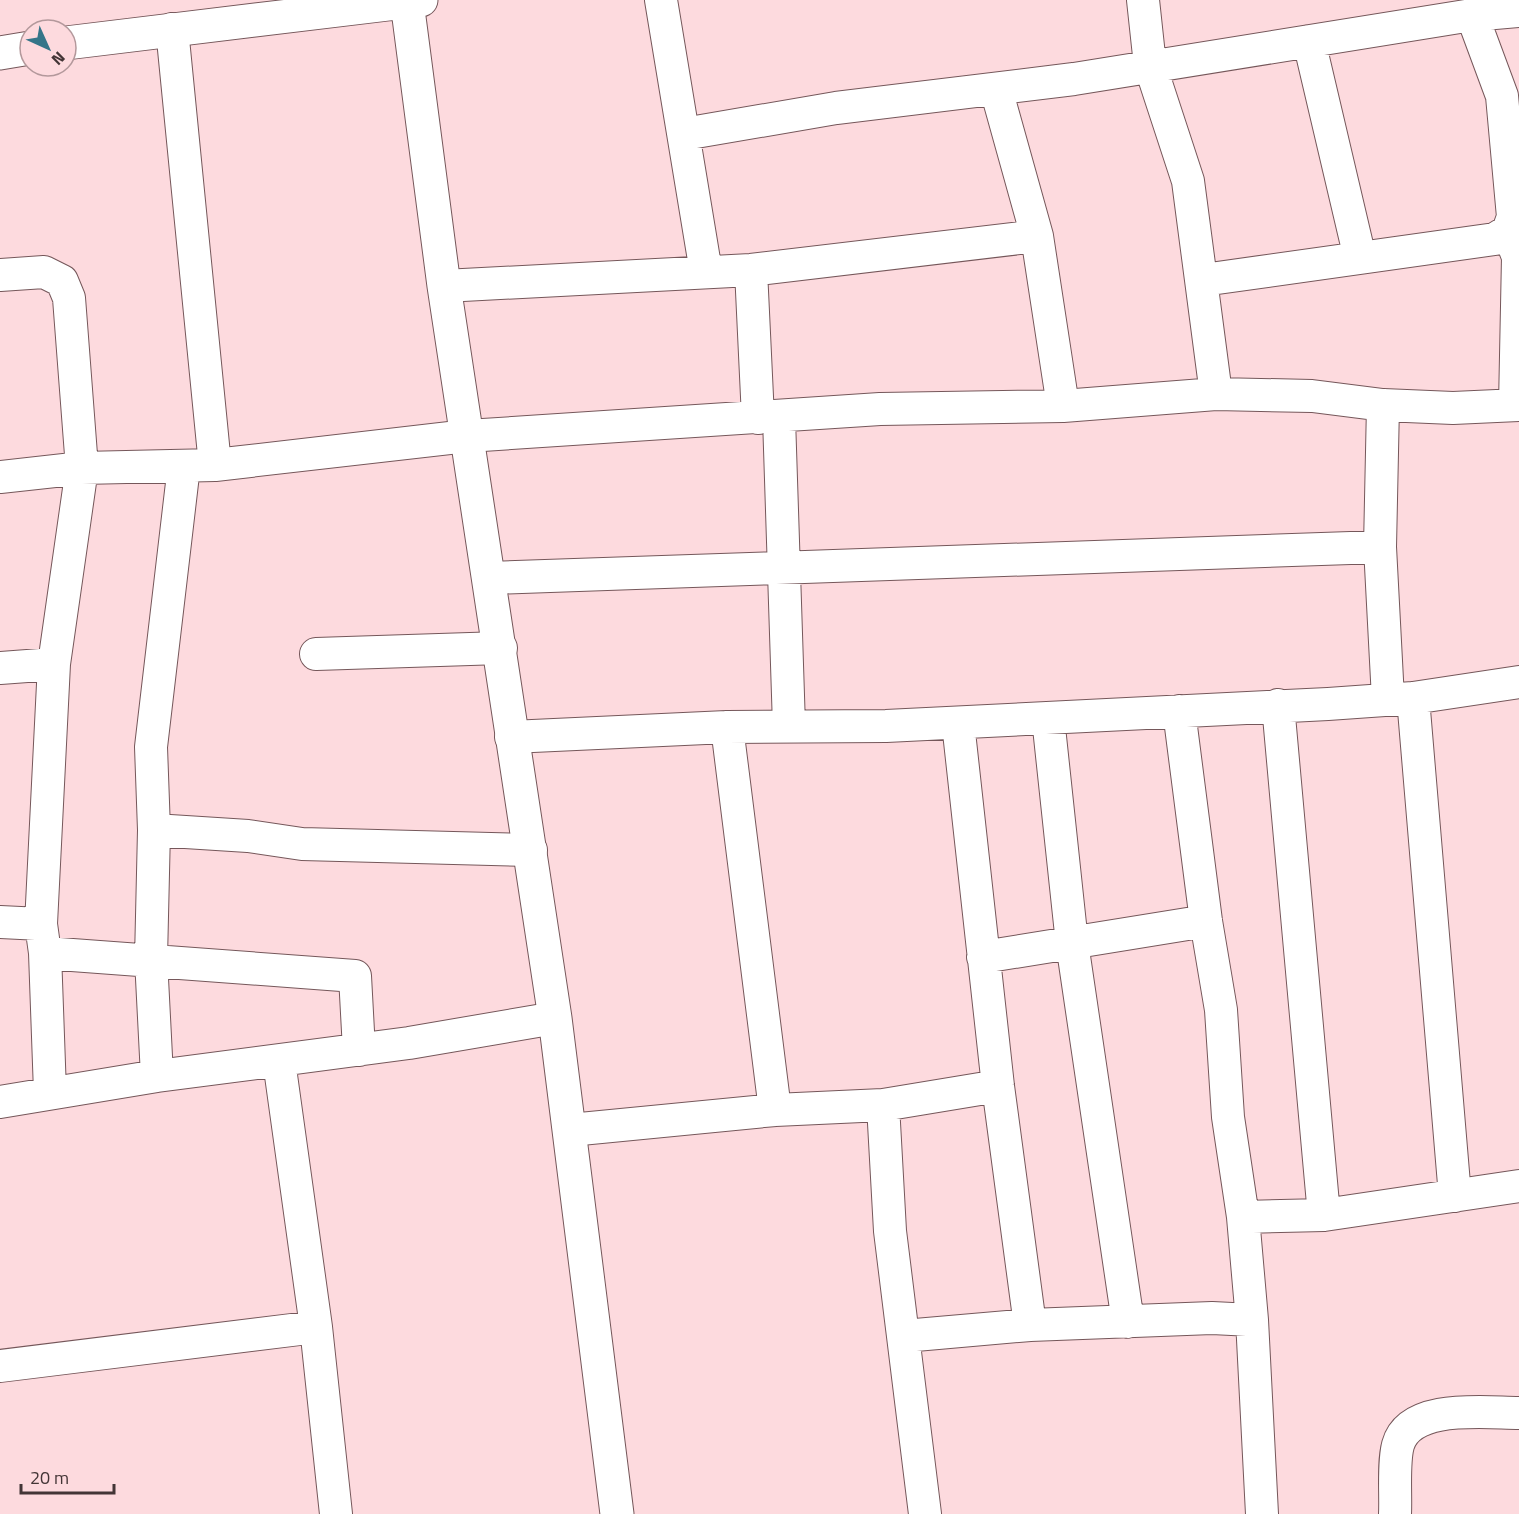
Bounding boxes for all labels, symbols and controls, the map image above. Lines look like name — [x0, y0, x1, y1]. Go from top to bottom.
north arrow — [18, 18, 78, 78]
text: N — [46, 46, 71, 71]
scale bar — [21, 1457, 114, 1495]
text: 20 m — [30, 1464, 69, 1491]

